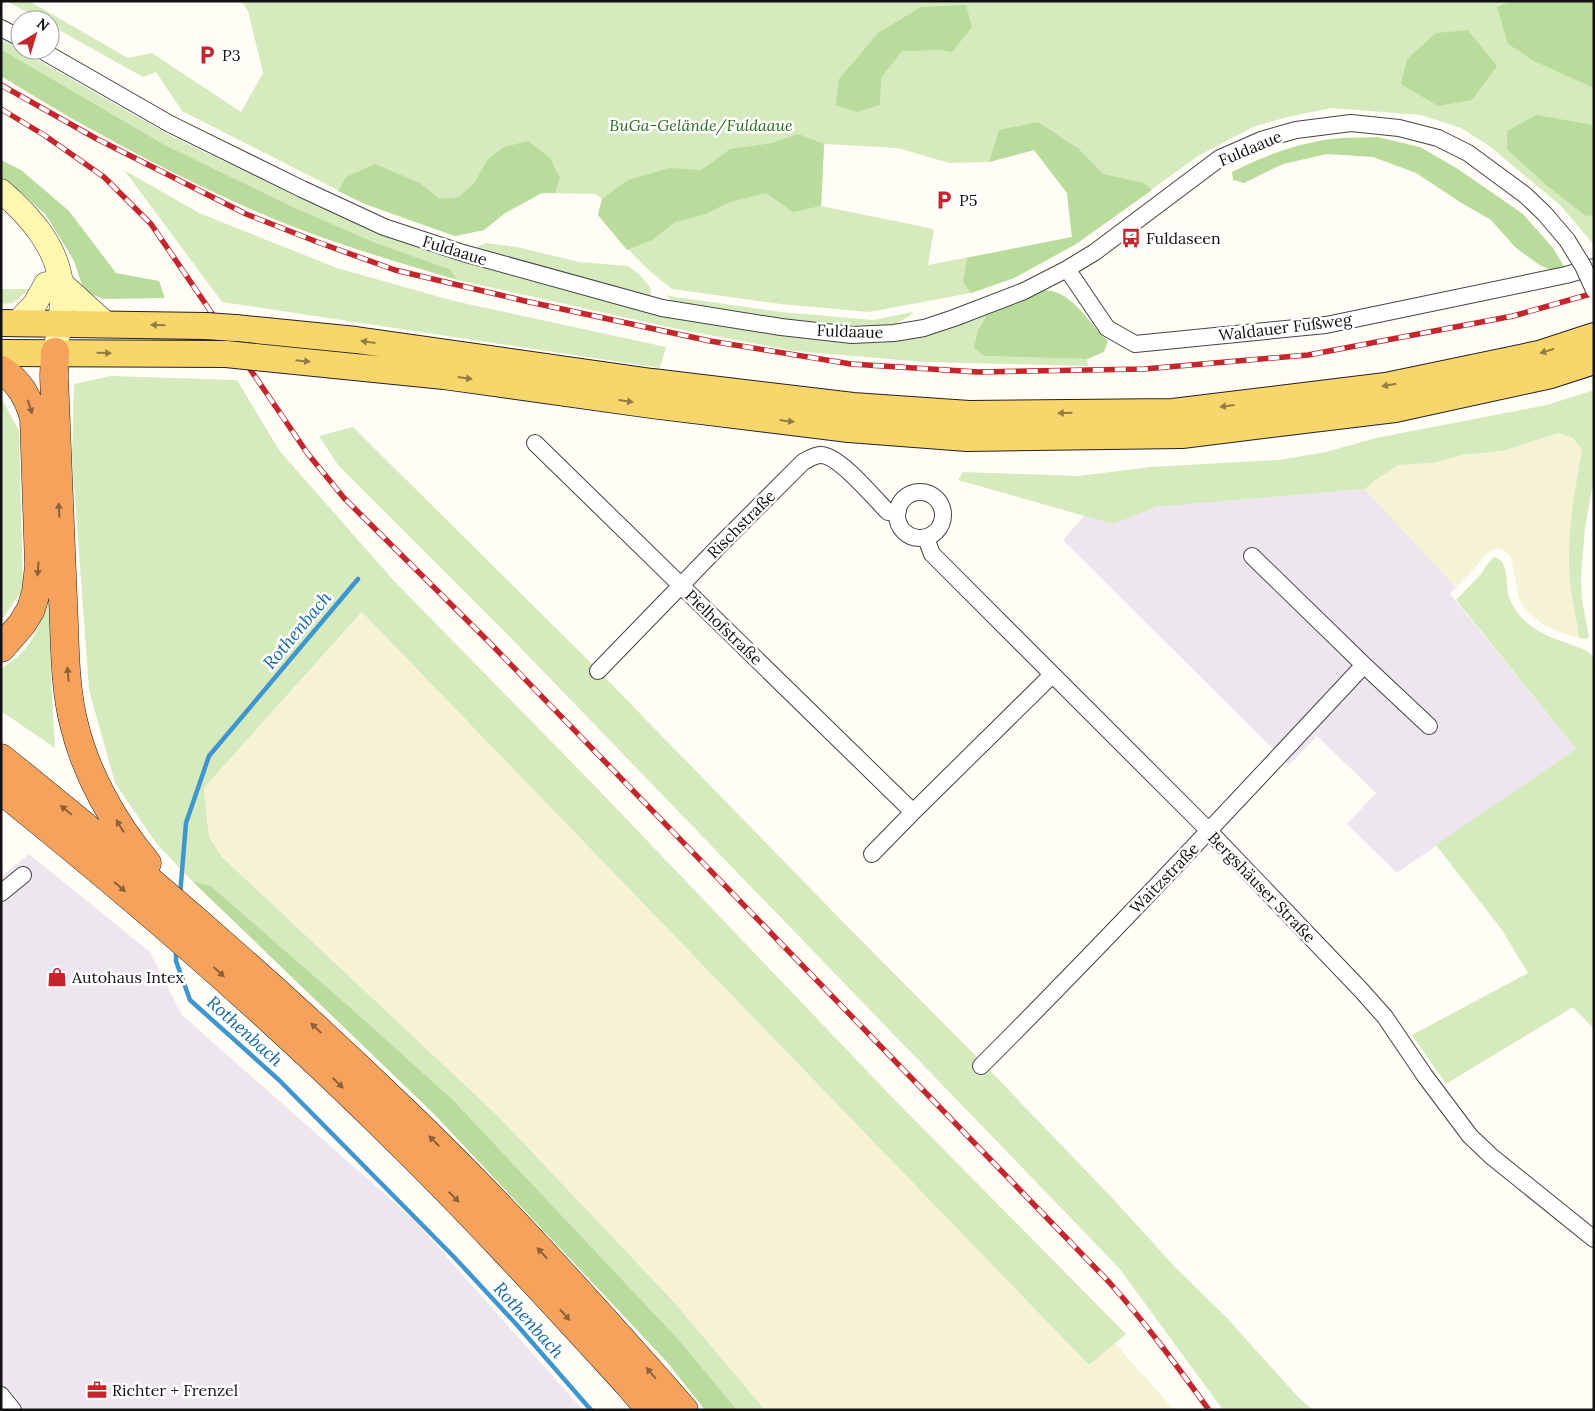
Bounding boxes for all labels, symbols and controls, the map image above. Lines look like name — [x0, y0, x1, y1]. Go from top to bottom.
north arrow — [10, 10, 60, 60]
text: N — [33, 14, 53, 35]
parking icon: P3 — [196, 44, 218, 66]
place label: P3 — [222, 45, 241, 65]
park label: BuGa-Gelände/Fuldaaue — [609, 115, 793, 136]
street label: Fuldaaue — [1215, 126, 1285, 170]
parking icon: P5 — [933, 189, 955, 211]
place label: P5 — [959, 190, 977, 210]
bus stop icon: Fuldaseen — [1120, 227, 1142, 249]
place label: Fuldaseen — [1146, 228, 1221, 248]
street label: Fuldaaue — [420, 231, 490, 269]
street label: Waldauer Fußweg — [1217, 309, 1354, 345]
street label: Fuldaaue — [816, 320, 884, 342]
one-way arrow — [149, 321, 165, 329]
one-way arrow — [359, 338, 375, 346]
one-way arrow — [1540, 348, 1555, 356]
one-way arrow — [96, 349, 112, 357]
one-way arrow — [295, 358, 311, 366]
one-way arrow — [457, 375, 473, 383]
one-way arrow — [1380, 382, 1396, 390]
one-way arrow — [618, 397, 634, 405]
one-way arrow — [27, 400, 35, 415]
one-way arrow — [1219, 402, 1235, 410]
one-way arrow — [1057, 409, 1073, 417]
one-way arrow — [779, 417, 795, 425]
street label: Rischstraße — [703, 485, 780, 562]
one-way arrow — [55, 502, 63, 518]
one-way arrow — [34, 561, 42, 577]
street label: Pielhofstraße — [681, 585, 767, 669]
water label: Rothenbach — [258, 586, 337, 674]
one-way arrow — [63, 666, 71, 682]
one-way arrow — [60, 805, 73, 816]
one-way arrow — [115, 819, 124, 832]
street label: Bergshäuser Straße — [1204, 828, 1320, 947]
street label: Waitzstraße — [1125, 838, 1203, 918]
one-way arrow — [113, 882, 126, 893]
shop icon: Autohaus Intex — [46, 966, 68, 988]
one-way arrow — [212, 966, 224, 978]
place label: Autohaus Intex — [71, 967, 185, 987]
water label: Rothenbach — [202, 991, 288, 1072]
one-way arrow — [311, 1022, 323, 1034]
one-way arrow — [331, 1077, 343, 1089]
one-way arrow — [428, 1135, 440, 1147]
one-way arrow — [447, 1190, 459, 1202]
one-way arrow — [536, 1248, 548, 1260]
water label: Rothenbach — [489, 1277, 570, 1363]
one-way arrow — [559, 1309, 571, 1321]
one-way arrow — [646, 1367, 657, 1380]
office icon: Richter + Frenzel — [86, 1379, 108, 1401]
place label: Richter + Frenzel — [112, 1380, 238, 1400]

